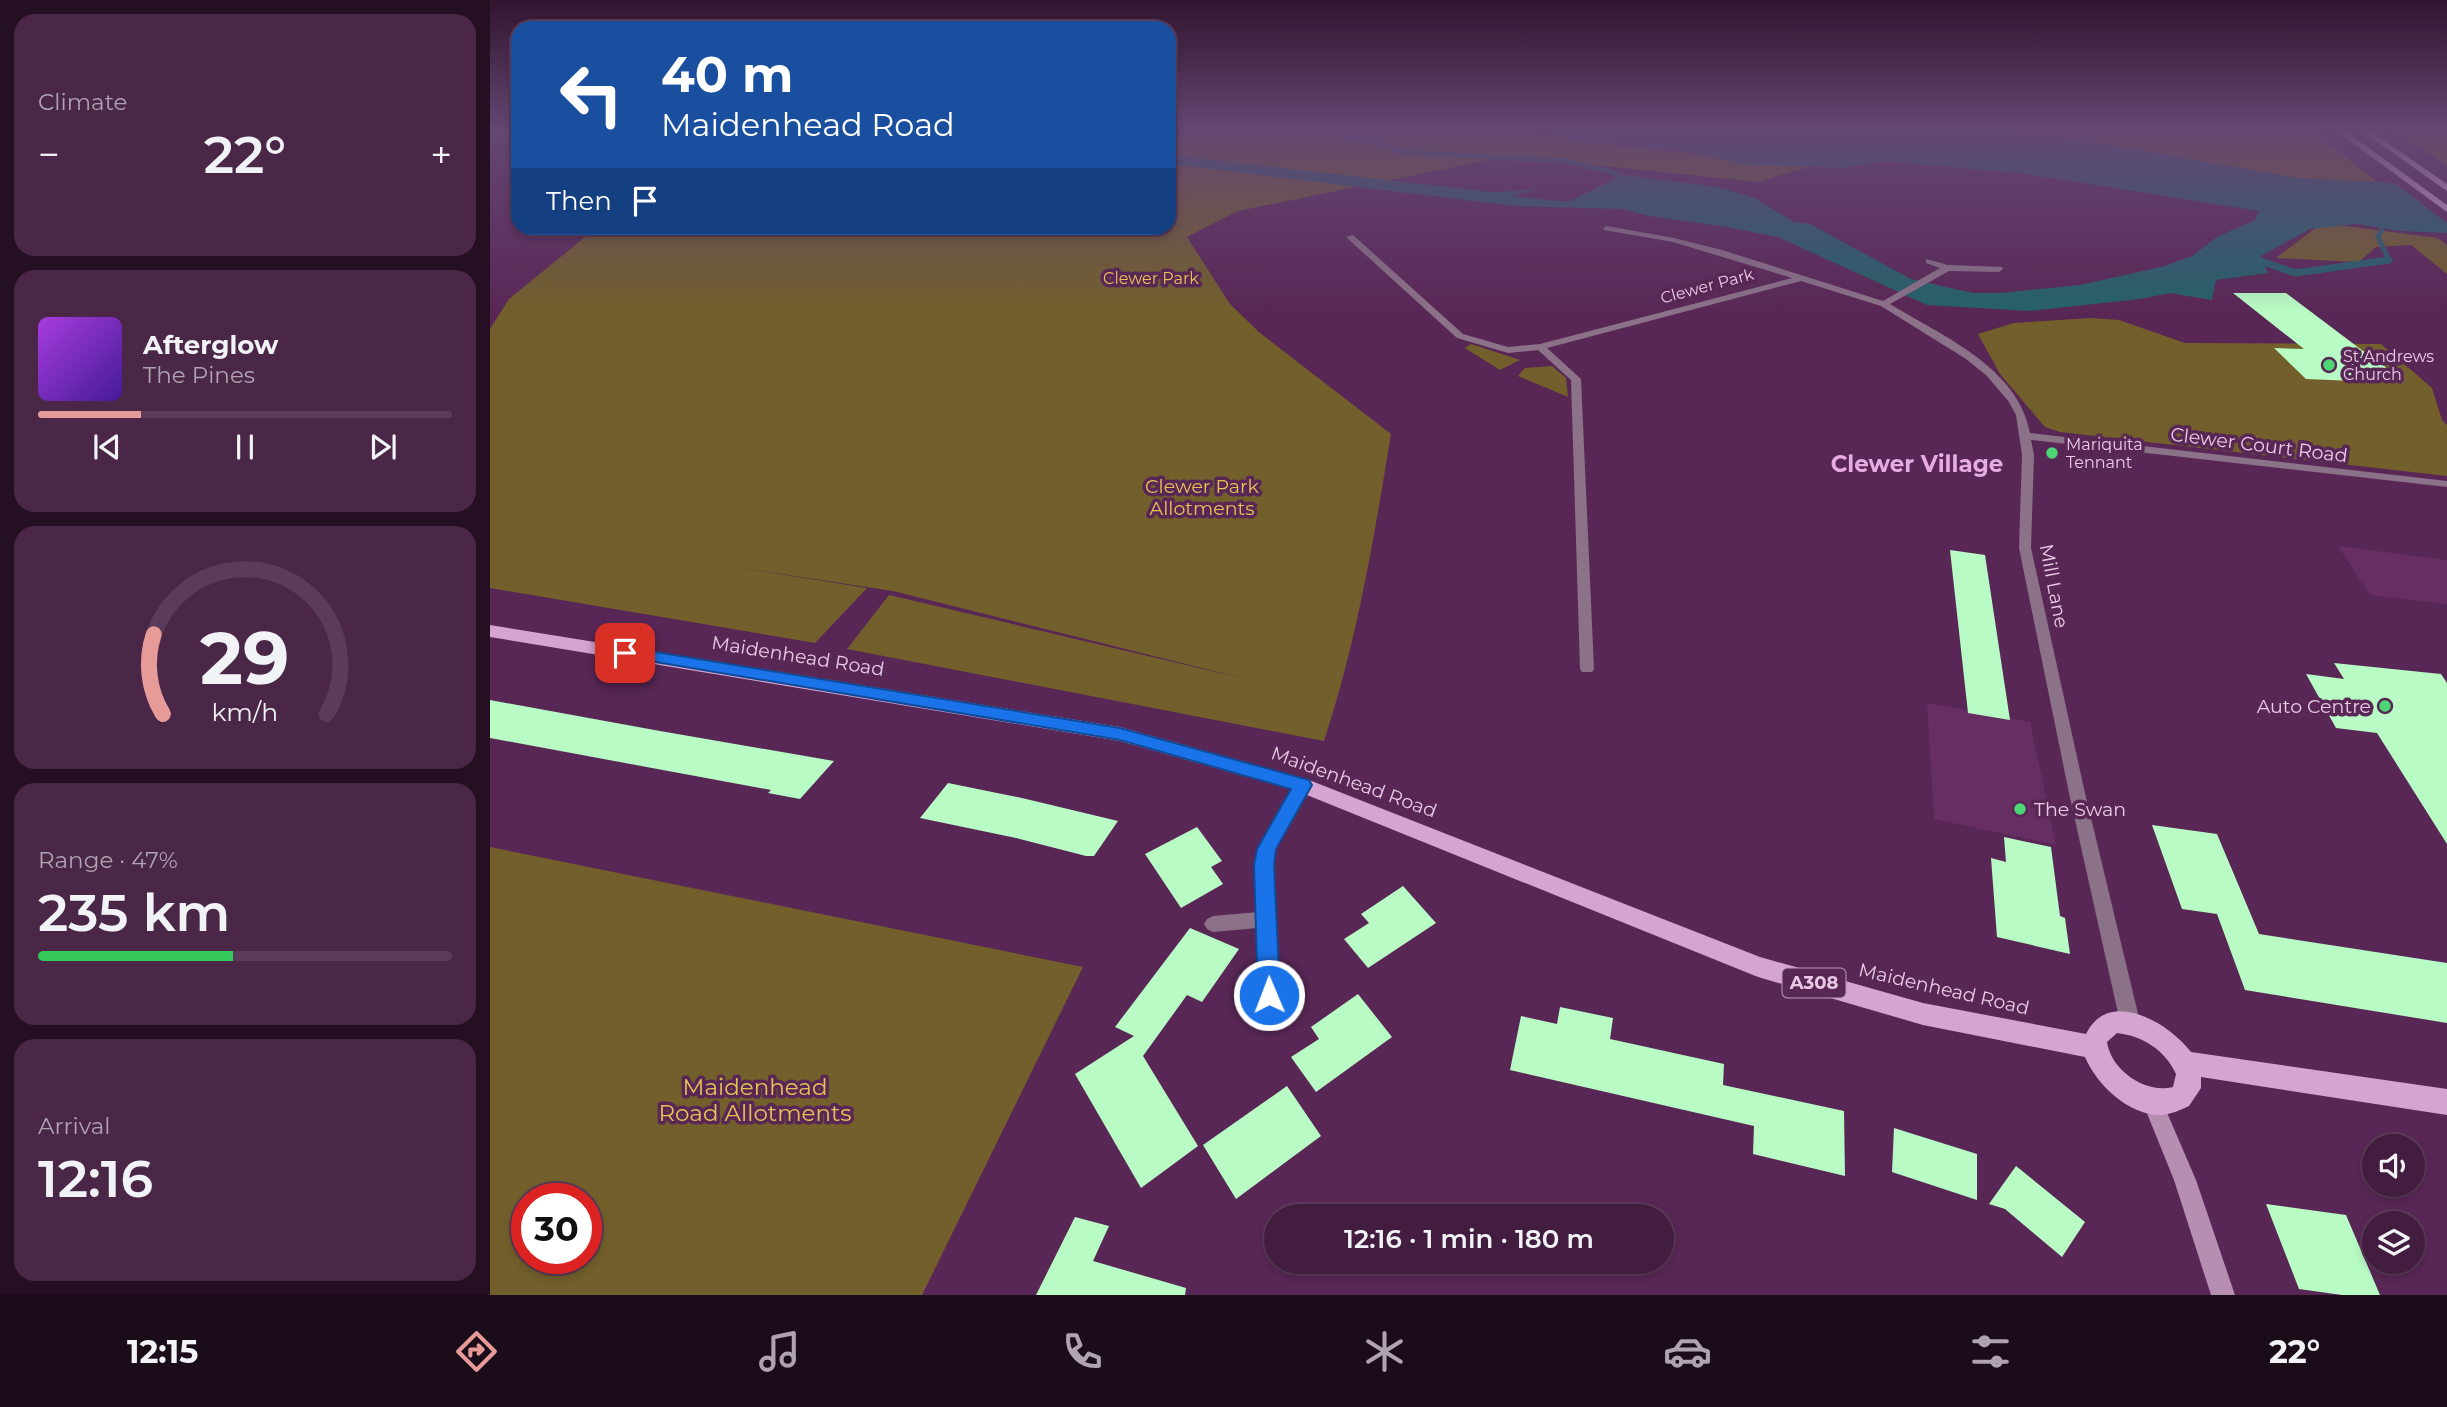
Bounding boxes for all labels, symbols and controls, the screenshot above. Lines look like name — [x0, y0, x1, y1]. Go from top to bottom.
text: 40 m — [661, 45, 793, 104]
icon: left — [546, 49, 637, 140]
text: Climate — [38, 88, 127, 116]
text: Maidenhead Road — [661, 105, 955, 144]
text: 22° — [204, 123, 286, 186]
text: − — [38, 131, 60, 178]
text: + — [430, 131, 452, 178]
icon: arrive — [626, 182, 664, 220]
text: Then — [546, 185, 612, 217]
street label: Clewer Park — [1658, 264, 1756, 308]
park label: Clewer Park — [1103, 269, 1199, 288]
text: Afterglow — [143, 329, 278, 361]
place label: St Andrews Church — [2343, 347, 2434, 384]
marker: St Andrews Church — [2321, 357, 2337, 373]
text: The Pines — [143, 361, 255, 389]
street label: Clewer Court Road — [2169, 423, 2349, 467]
icon: previous — [88, 428, 126, 466]
icon: pause — [226, 428, 264, 466]
icon: next — [364, 428, 402, 466]
place label: Mariquita Tennant — [2066, 435, 2143, 472]
marker: Mariquita Tennant — [2044, 445, 2060, 461]
district label: Clewer Village — [1831, 450, 2003, 478]
park label: Clewer Park Allotments — [1145, 475, 1260, 520]
street label: Mill Lane — [2035, 542, 2073, 630]
text: 29 — [200, 614, 290, 702]
pin — [595, 623, 655, 683]
street label: Maidenhead Road — [710, 631, 886, 681]
icon: arrive — [606, 634, 644, 672]
place label: Auto Centre — [2257, 695, 2371, 718]
text: km/h — [212, 696, 278, 726]
marker: Auto Centre — [2377, 698, 2393, 714]
street label: Maidenhead Road — [1268, 741, 1440, 823]
place label: The Swan — [2034, 798, 2126, 821]
marker: The Swan — [2012, 801, 2028, 817]
text: Range · 47% — [38, 846, 178, 874]
text: 235 km — [38, 881, 230, 944]
position arrow — [1232, 958, 1306, 1032]
street label: Maidenhead Road — [1856, 958, 2032, 1020]
road number: A308 — [1782, 968, 1846, 998]
park label: Maidenhead Road Allotments — [658, 1073, 852, 1127]
text: Arrival — [38, 1112, 111, 1140]
map controls — [2362, 1134, 2425, 1274]
button: sound — [2362, 1134, 2425, 1197]
text: 12:16 — [38, 1147, 153, 1210]
speed limit sign: 30 — [511, 1183, 602, 1274]
button: layers — [2362, 1211, 2425, 1274]
text: 12:16 · 1 min · 180 m — [1344, 1223, 1594, 1255]
icon: directions — [452, 1327, 501, 1376]
icon: music — [755, 1327, 804, 1376]
icon: phone — [1058, 1327, 1107, 1376]
icon: climate — [1360, 1327, 1409, 1376]
icon: car — [1663, 1327, 1712, 1376]
icon: filters — [1966, 1327, 2015, 1376]
text: 12:15 — [127, 1332, 198, 1371]
text: 22° — [2269, 1332, 2320, 1371]

